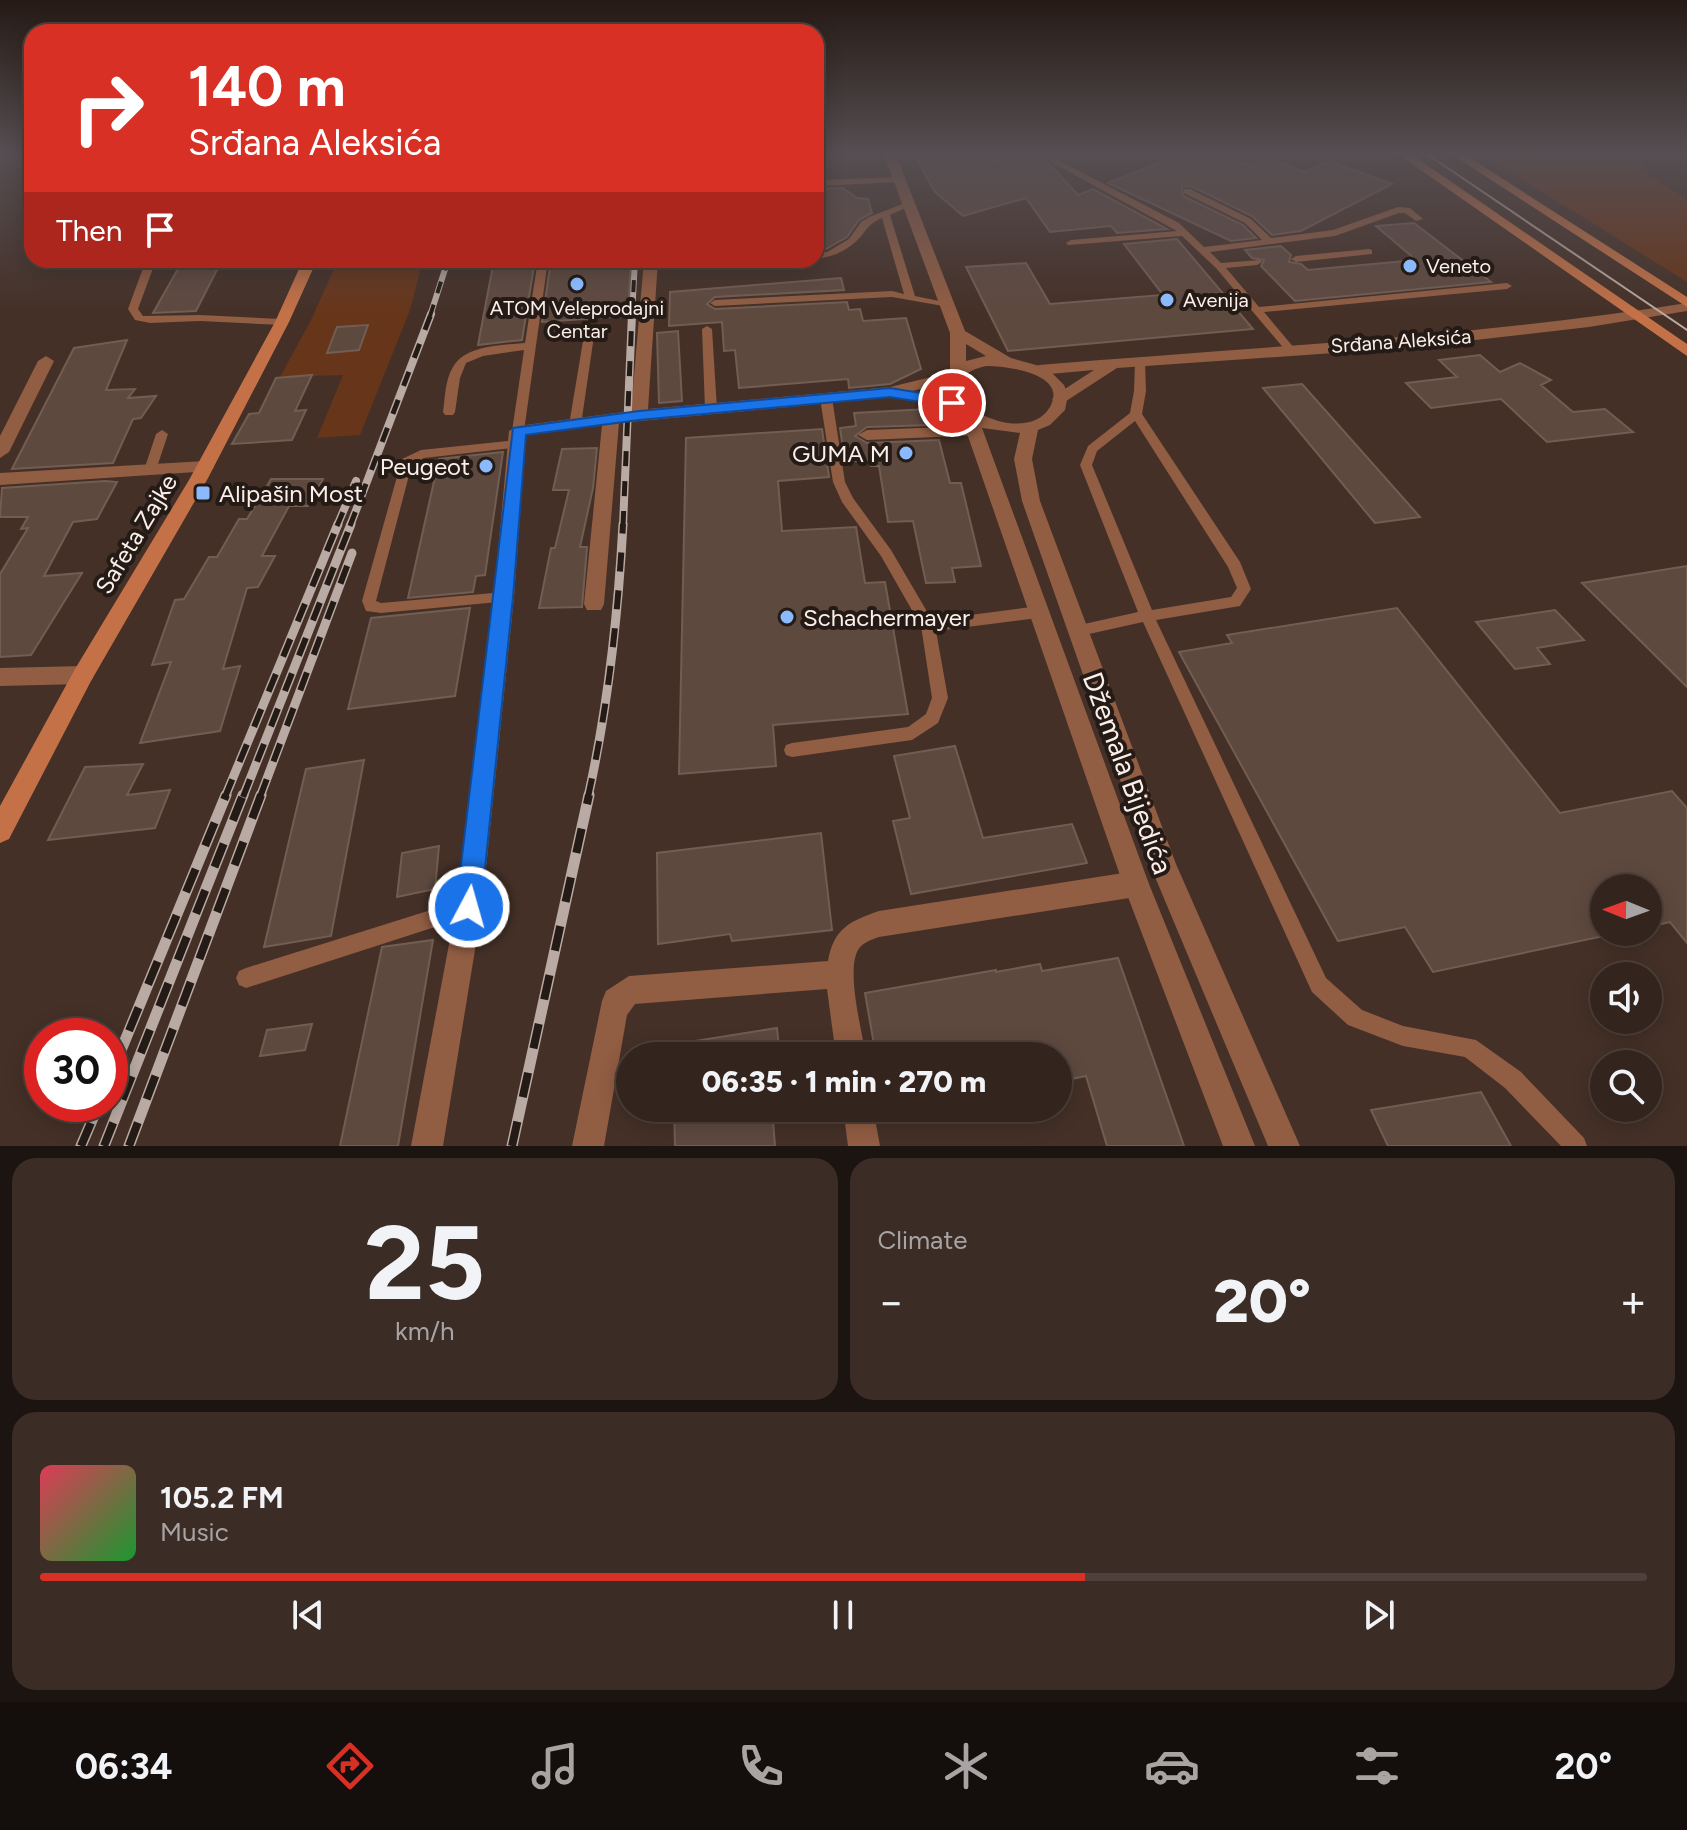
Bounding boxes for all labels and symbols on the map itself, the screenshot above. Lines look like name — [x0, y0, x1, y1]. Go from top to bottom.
place label: Veneto — [1426, 254, 1491, 278]
marker: Veneto — [1401, 257, 1419, 275]
marker: ATOM Veleprodajni Centar — [568, 275, 586, 293]
place label: Avenija — [1183, 288, 1249, 312]
marker: Avenija — [1158, 291, 1176, 309]
place label: ATOM Veleprodajni Centar — [490, 296, 664, 343]
street label: Srđana Aleksića — [1330, 324, 1472, 358]
pin — [918, 369, 986, 437]
place label: GUMA M — [792, 439, 890, 468]
marker: GUMA M — [897, 444, 915, 462]
place label: Peugeot — [380, 452, 470, 481]
marker: Peugeot — [477, 457, 495, 475]
street label: Safeta Zajke — [89, 469, 183, 599]
place label: Alipašin Most — [219, 479, 363, 508]
marker: Alipašin Most — [194, 484, 212, 502]
place label: Schachermayer — [803, 603, 970, 632]
marker: Schachermayer — [778, 608, 796, 626]
street label: Džemala Bijedića — [1076, 667, 1180, 879]
position arrow — [427, 865, 511, 949]
north arrow — [1590, 874, 1662, 946]
speed limit sign: 30 — [24, 1018, 128, 1122]

